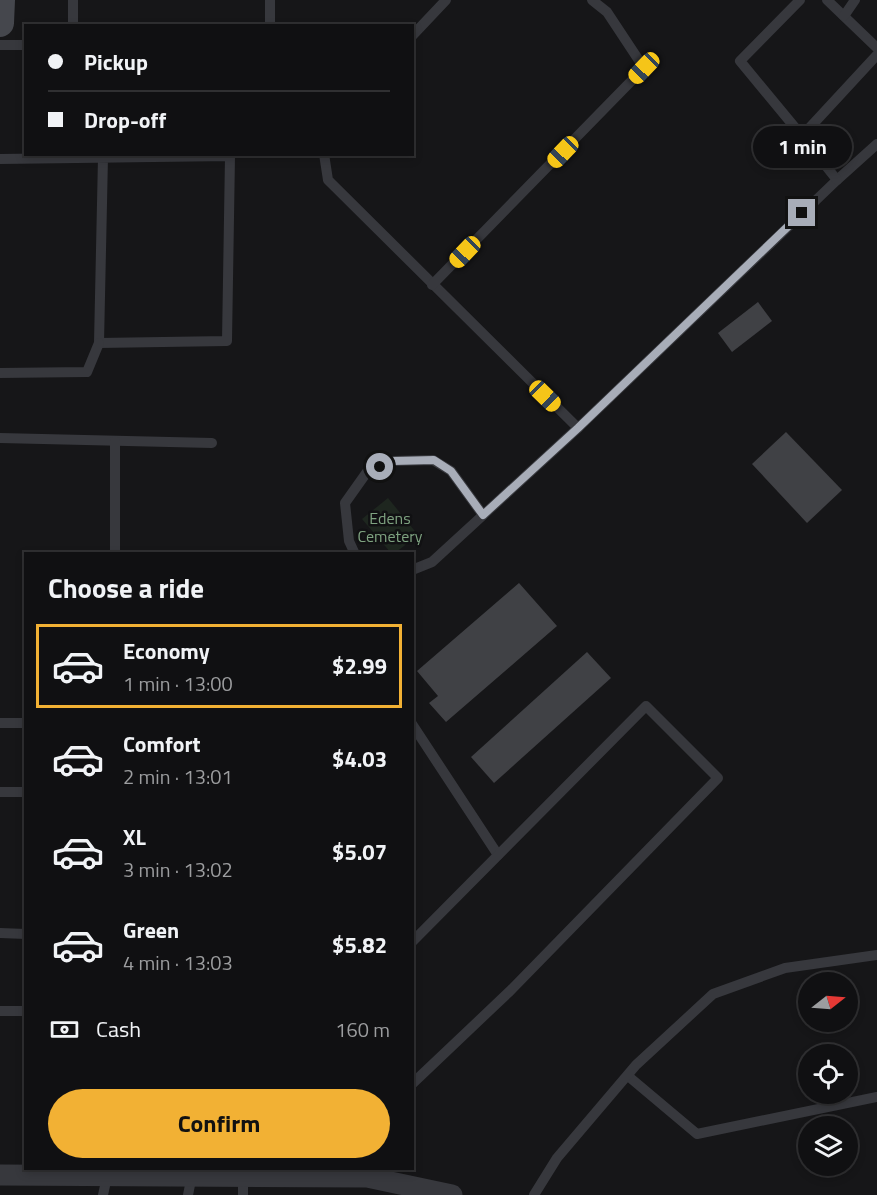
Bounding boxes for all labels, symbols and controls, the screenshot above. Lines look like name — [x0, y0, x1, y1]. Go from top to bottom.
text: Pickup — [84, 45, 148, 79]
car — [625, 49, 663, 87]
text: Drop-off — [84, 103, 166, 137]
callout: 1 min — [752, 126, 852, 168]
text: 1 min — [778, 131, 827, 162]
car — [544, 133, 582, 171]
route end — [788, 199, 815, 226]
car — [446, 233, 484, 271]
car — [526, 377, 564, 415]
route start — [366, 453, 393, 480]
park label: Edens Cemetery — [358, 506, 423, 548]
text: Choose a ride — [48, 567, 204, 608]
text: Economy — [123, 634, 210, 668]
icon: car — [51, 639, 105, 693]
text: $2.99 — [332, 649, 387, 683]
text: 1 min · 13:00 — [123, 668, 233, 699]
text: Comfort — [123, 727, 201, 761]
icon: car — [51, 732, 105, 786]
text: $4.03 — [332, 742, 387, 776]
text: 2 min · 13:01 — [123, 761, 233, 792]
text: XL — [123, 820, 146, 854]
icon: car — [51, 825, 105, 879]
text: $5.07 — [332, 835, 387, 869]
text: 3 min · 13:02 — [123, 854, 233, 885]
text: Green — [123, 913, 179, 947]
icon: car — [51, 918, 105, 972]
text: $5.82 — [332, 928, 387, 962]
text: 4 min · 13:03 — [123, 947, 233, 978]
north arrow — [798, 972, 858, 1032]
map controls — [798, 972, 858, 1176]
text: Cash — [96, 1012, 141, 1046]
icon: cash — [48, 1013, 81, 1046]
text: 160 m — [335, 1014, 390, 1045]
button: locate — [798, 1044, 858, 1104]
button: Confirm — [48, 1089, 390, 1158]
button: layers — [798, 1116, 858, 1176]

